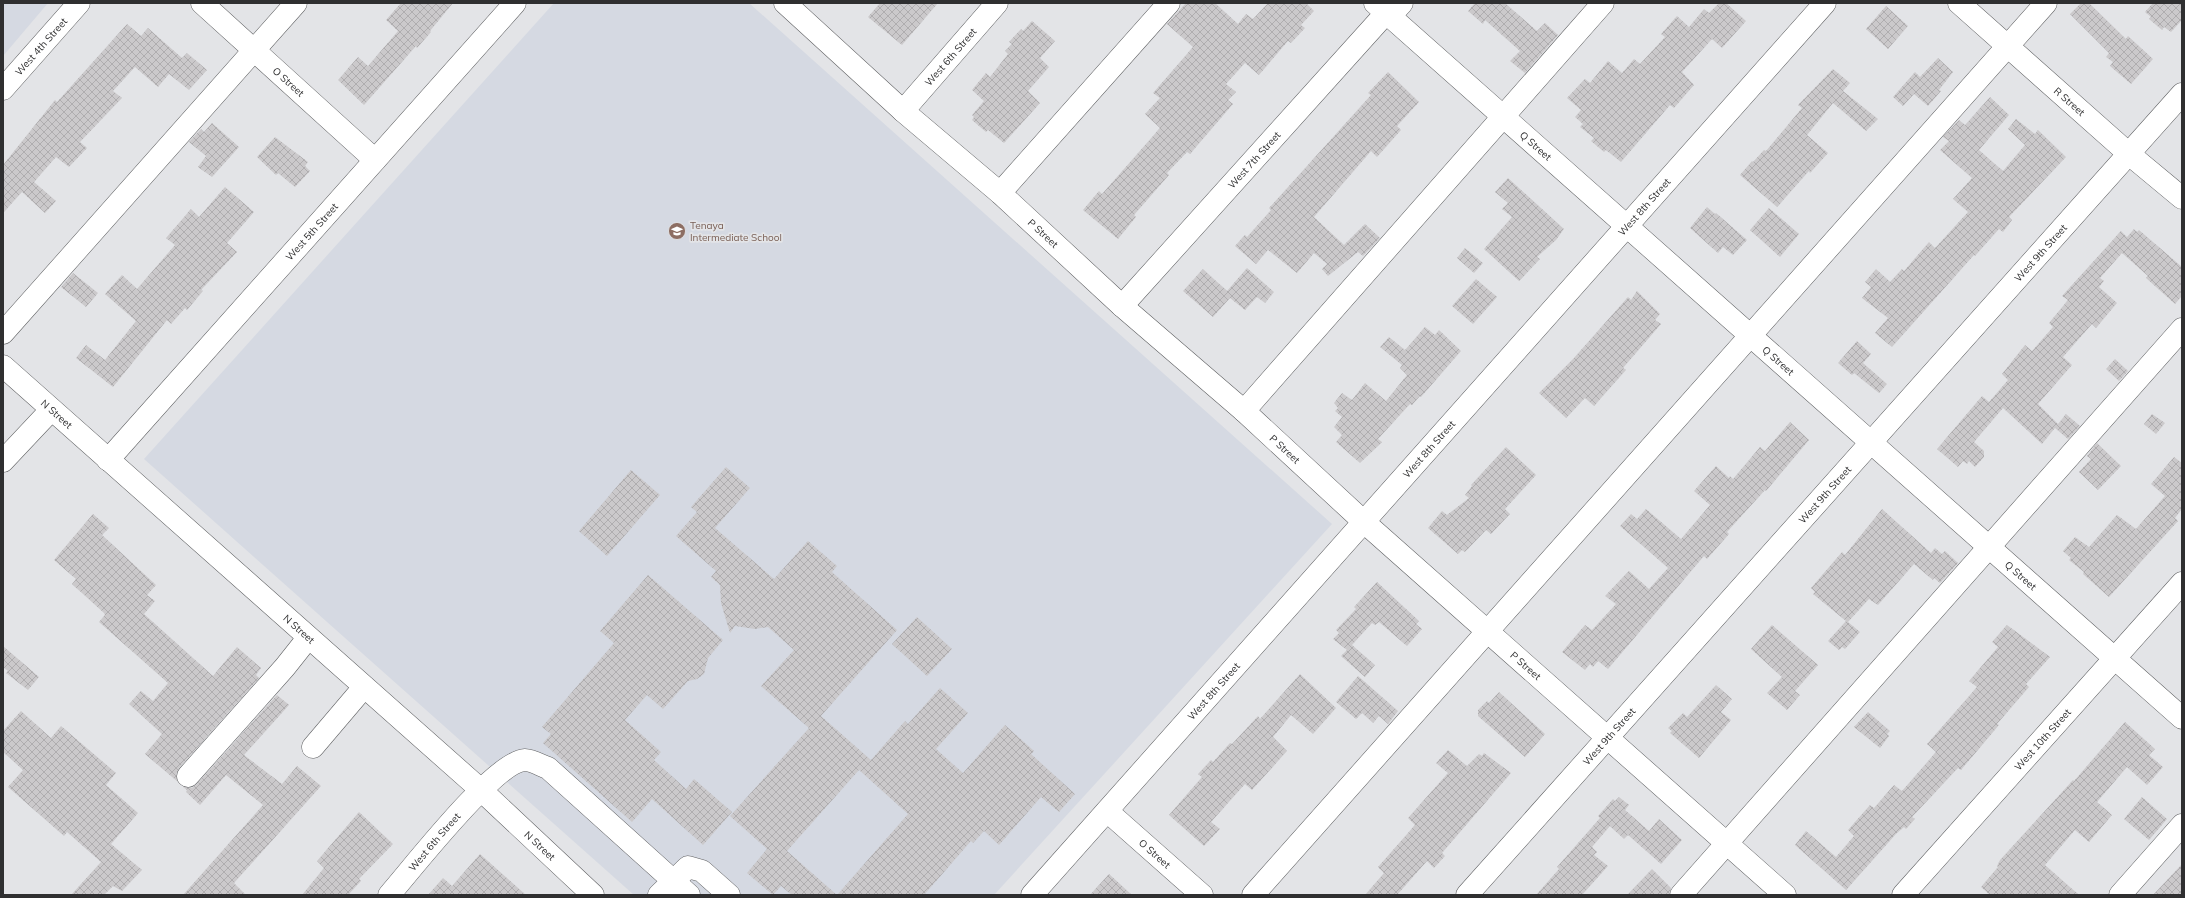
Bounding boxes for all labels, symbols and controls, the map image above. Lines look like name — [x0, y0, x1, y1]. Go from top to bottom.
street label: West 4th Street — [12, 14, 70, 78]
street label: West 6th Street — [921, 25, 979, 88]
street label: O Street — [270, 64, 307, 100]
street label: R Street — [2051, 84, 2088, 119]
street label: West 7th Street — [1225, 128, 1283, 191]
street label: Q Street — [1517, 128, 1555, 163]
street label: West 8th Street — [1615, 175, 1673, 238]
street label: West 5th Street — [282, 200, 341, 263]
street label: P Street — [1025, 216, 1062, 251]
place label: Tenaya Intermediate School — [690, 219, 782, 244]
school or university icon: Tenaya Intermediate School — [667, 221, 687, 241]
street label: West 9th Street — [2011, 221, 2070, 284]
street label: Q Street — [1760, 343, 1797, 378]
street label: N Street — [38, 396, 76, 432]
street label: West 8th Street — [1400, 417, 1458, 480]
street label: P Street — [1267, 432, 1303, 466]
street label: West 9th Street — [1796, 463, 1854, 526]
street label: Q Street — [2002, 558, 2040, 593]
street label: N Street — [281, 611, 318, 647]
street label: P Street — [1508, 648, 1544, 683]
street label: West 8th Street — [1184, 659, 1243, 722]
street label: West 9th Street — [1580, 704, 1638, 768]
street label: West 10th Street — [2011, 705, 2074, 773]
street label: West 6th Street — [406, 809, 463, 873]
street label: N Street — [522, 828, 559, 863]
street label: O Street — [1136, 836, 1174, 871]

